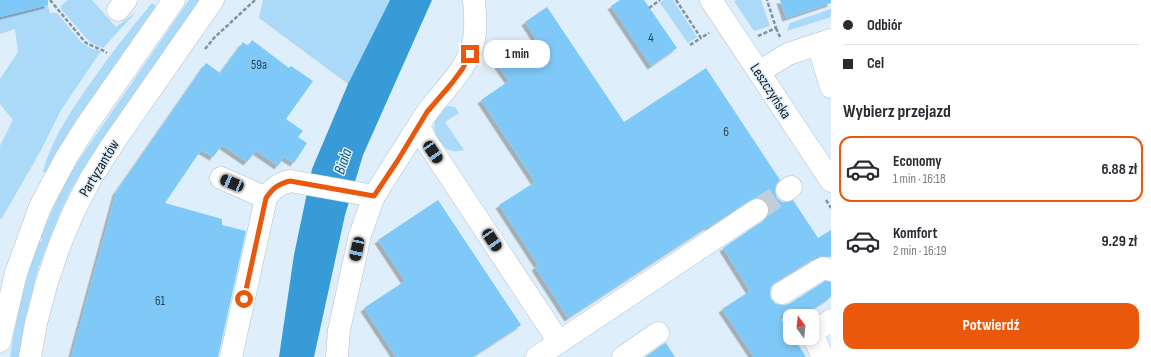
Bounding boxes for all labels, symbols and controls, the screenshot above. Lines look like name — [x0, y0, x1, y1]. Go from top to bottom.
text: Odbiór — [867, 16, 902, 35]
house number: 4 — [648, 30, 654, 46]
callout: 1 min — [484, 40, 550, 68]
route end — [461, 45, 479, 63]
text: 1 min — [505, 46, 529, 62]
text: Cel — [867, 54, 884, 73]
house number: 59a — [251, 57, 267, 73]
street label: Leszczyńska — [746, 60, 796, 123]
text: Wybierz przejazd — [843, 101, 951, 122]
house number: 6 — [723, 124, 729, 140]
street label: Partyzantów — [75, 136, 124, 200]
car — [421, 139, 445, 165]
water label: Biała — [330, 146, 357, 177]
icon: car — [845, 151, 881, 187]
text: Economy — [893, 152, 942, 171]
text: 6.88 zł — [1101, 160, 1137, 179]
text: 1 min · 16:18 — [893, 171, 946, 187]
car — [219, 173, 245, 193]
icon: car — [845, 223, 881, 259]
text: Komfort — [893, 224, 937, 243]
car — [480, 227, 504, 253]
text: 9.29 zł — [1102, 232, 1137, 251]
car — [349, 236, 365, 262]
text: 2 min · 16:19 — [893, 243, 946, 259]
route start — [235, 290, 253, 308]
house number: 61 — [155, 293, 166, 309]
button: Potwierdź — [843, 303, 1139, 349]
north arrow — [783, 309, 819, 345]
map controls — [783, 309, 819, 345]

